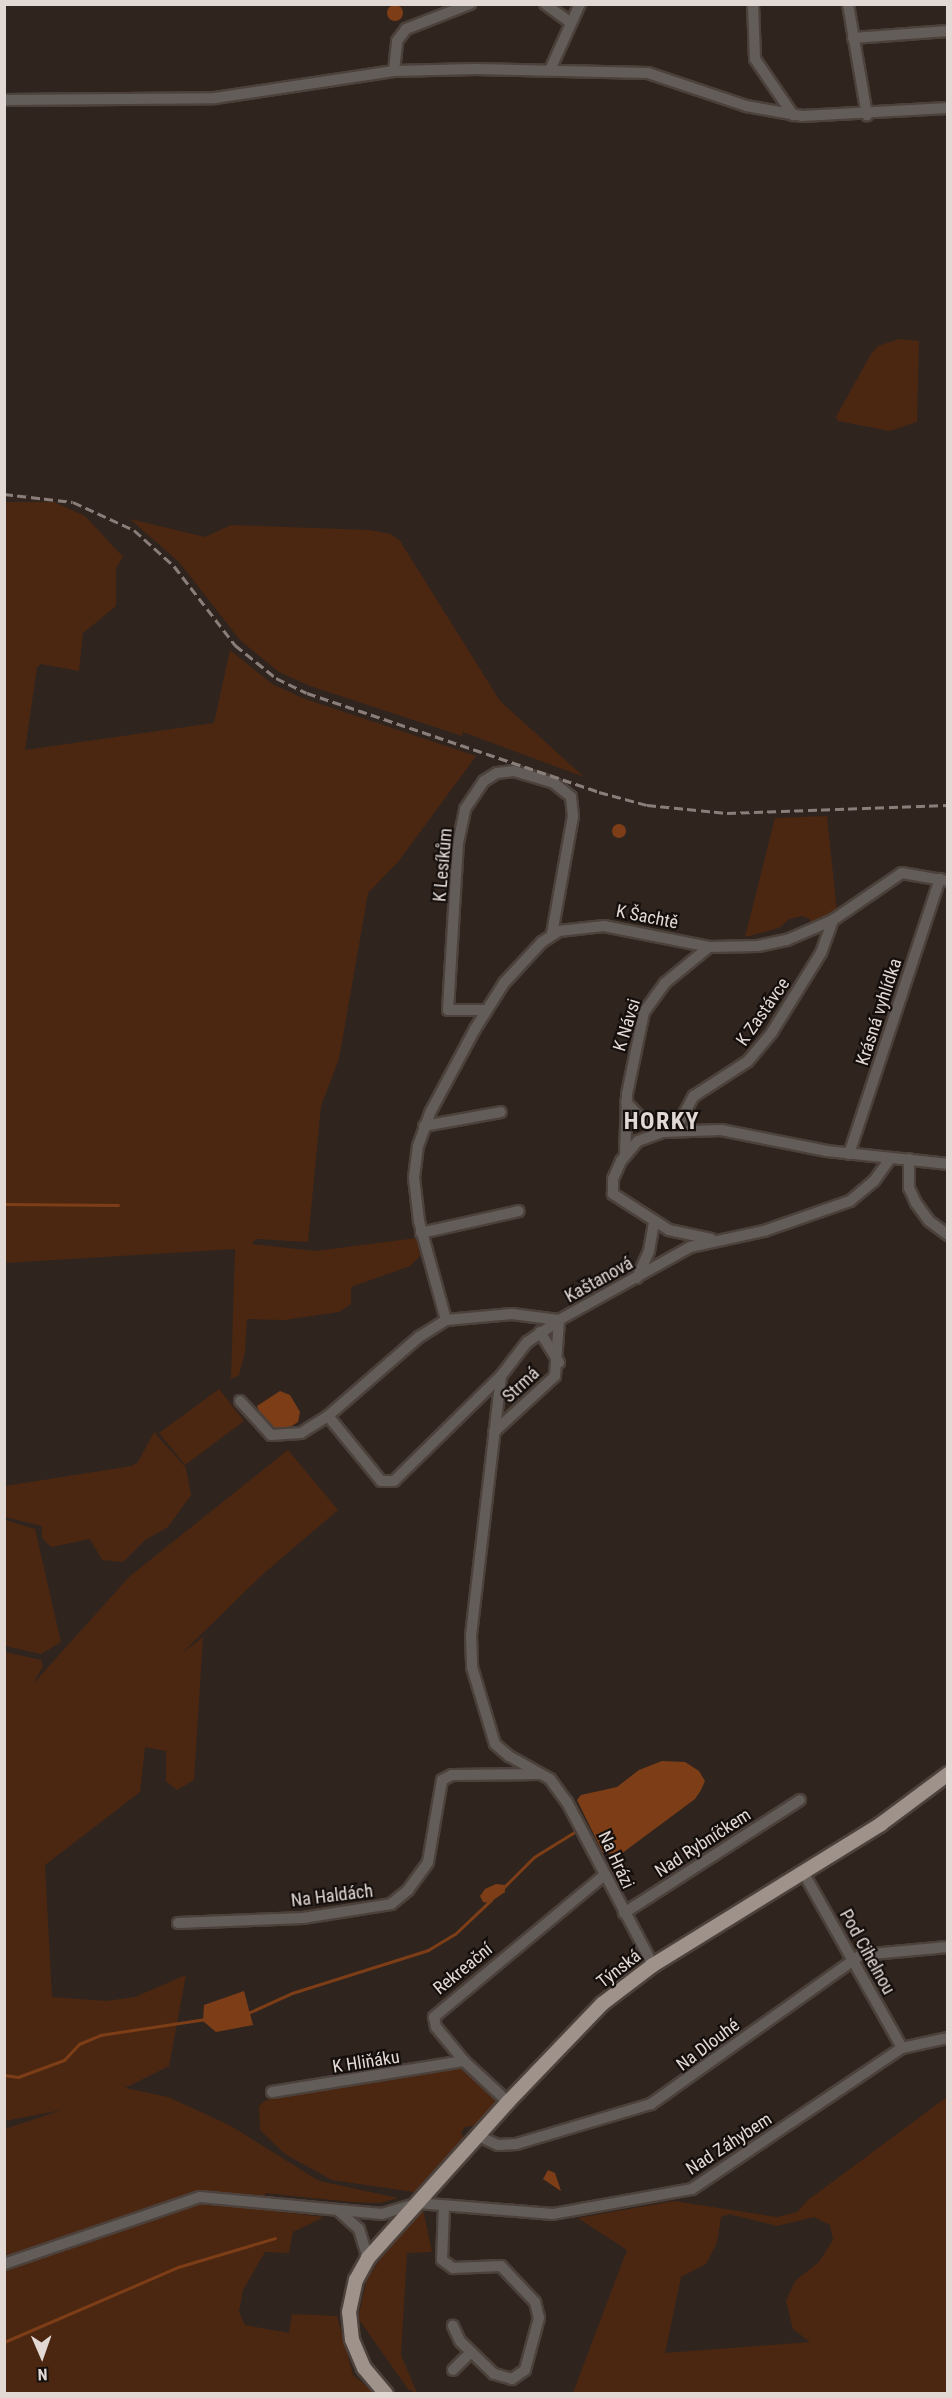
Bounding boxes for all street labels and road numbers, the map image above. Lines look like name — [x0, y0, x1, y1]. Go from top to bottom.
street label: K Lesíkům — [429, 827, 457, 903]
street label: K Šachtě — [614, 900, 680, 934]
street label: Krásná vyhlídka — [852, 956, 906, 1068]
street label: K Zastávce — [732, 974, 794, 1050]
street label: K Návsi — [609, 996, 645, 1054]
street label: Kaštanová — [561, 1253, 637, 1307]
street label: Strmá — [498, 1363, 544, 1407]
street label: Nad Rybníčkem — [651, 1804, 755, 1882]
street label: Na Hrázi — [593, 1828, 639, 1892]
street label: Na Haldách — [290, 1880, 374, 1912]
street label: Pod Cihelnou — [835, 1906, 899, 1998]
street label: Rekreační — [429, 1939, 497, 1999]
street label: Týnská — [593, 1945, 645, 1993]
street label: Na Dlouhé — [672, 2014, 744, 2076]
street label: K Hliňáku — [331, 2046, 401, 2078]
street label: Nad Záhybem — [682, 2108, 776, 2180]

